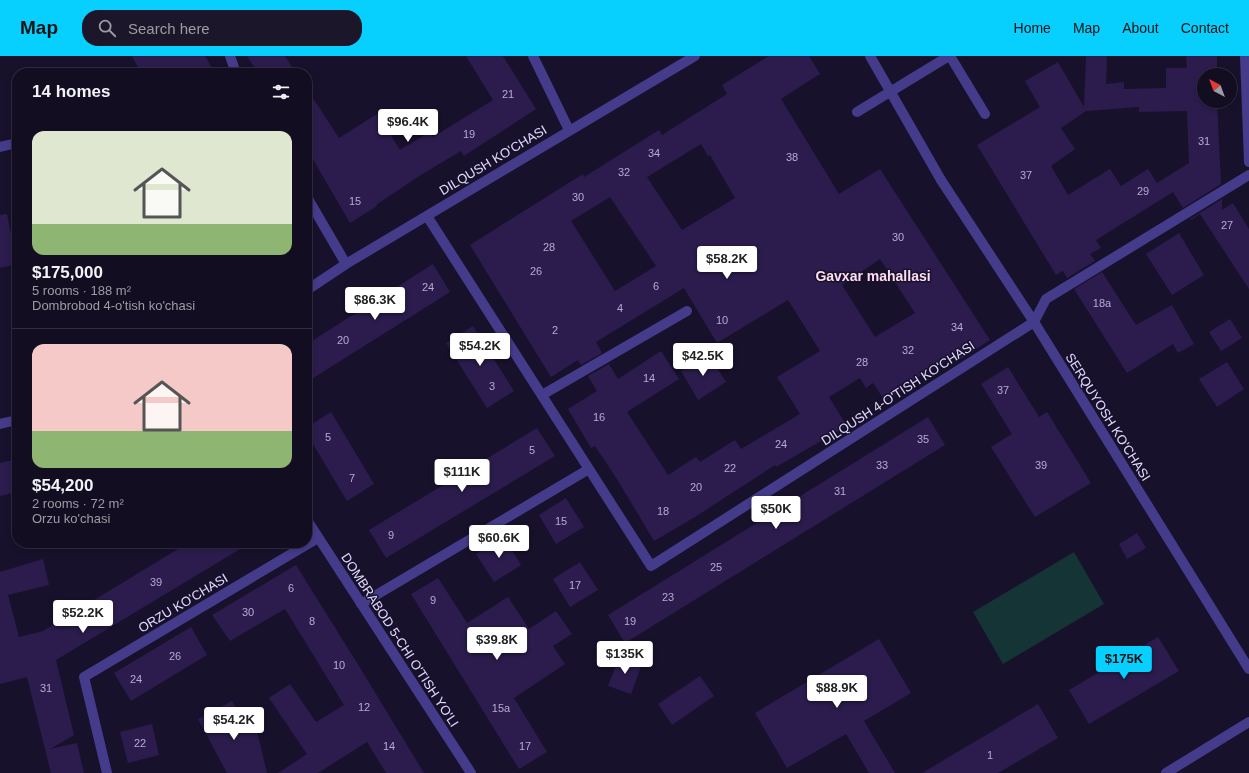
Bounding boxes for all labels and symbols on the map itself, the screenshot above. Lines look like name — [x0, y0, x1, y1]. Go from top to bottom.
north arrow — [1197, 68, 1237, 108]
house number: 21 — [502, 88, 514, 100]
pin: $96.4K — [375, 109, 441, 143]
street label: DILQUSH KO'CHASI — [437, 122, 549, 198]
house number: 19 — [463, 128, 475, 140]
house number: 31 — [1198, 135, 1210, 147]
house number: 34 — [648, 147, 660, 159]
house number: 38 — [786, 151, 798, 163]
house number: 32 — [618, 166, 630, 178]
house number: 37 — [1020, 169, 1032, 181]
house number: 29 — [1137, 185, 1149, 197]
house number: 30 — [572, 191, 584, 203]
house number: 15 — [349, 195, 361, 207]
house number: 27 — [1221, 219, 1233, 231]
house number: 30 — [892, 231, 904, 243]
house number: 28 — [543, 241, 555, 253]
pin: $58.2K — [694, 246, 760, 280]
house number: 26 — [530, 265, 542, 277]
district label: Gavxar mahallasi — [815, 268, 931, 284]
house number: 6 — [653, 280, 659, 292]
house number: 24 — [422, 281, 434, 293]
pin: $86.3K — [342, 287, 408, 321]
house number: 18a — [1093, 297, 1112, 309]
house number: 4 — [617, 302, 623, 314]
house number: 10 — [716, 314, 728, 326]
house number: 34 — [951, 321, 963, 333]
house number: 2 — [552, 324, 558, 336]
pin: $54.2K — [447, 333, 513, 367]
house number: 20 — [337, 334, 349, 346]
street label: DILQUSH 4-O'TISH KO'CHASI — [819, 338, 977, 448]
pin: $42.5K — [670, 343, 736, 377]
house number: 32 — [902, 344, 914, 356]
street label: SERQUYOSH KO'CHASI — [1063, 350, 1153, 484]
house number: 28 — [856, 356, 868, 368]
house number: 14 — [643, 372, 655, 384]
house number: 3 — [489, 380, 495, 392]
house number: 37 — [997, 384, 1009, 396]
house number: 16 — [593, 411, 605, 423]
house number: 5 — [325, 431, 331, 443]
house number: 35 — [917, 433, 929, 445]
house number: 24 — [775, 438, 787, 450]
house number: 5 — [529, 444, 535, 456]
pin: $111K — [434, 459, 490, 493]
house number: 33 — [876, 459, 888, 471]
house number: 39 — [1035, 459, 1047, 471]
house number: 22 — [724, 462, 736, 474]
house number: 7 — [349, 472, 355, 484]
house number: 20 — [690, 481, 702, 493]
house number: 31 — [834, 485, 846, 497]
pin: $50K — [752, 496, 800, 530]
house number: 18 — [657, 505, 669, 517]
house number: 15 — [555, 515, 567, 527]
pin: $60.6K — [466, 525, 532, 559]
house number: 9 — [388, 529, 394, 541]
street label: DOMBRABOD 5-CHI O'TISH YO'LI — [338, 550, 462, 730]
house number: 25 — [710, 561, 722, 573]
street label: ORZU KO'CHASI — [136, 570, 230, 636]
house number: 39 — [150, 576, 162, 588]
house number: 17 — [569, 579, 581, 591]
house number: 6 — [288, 582, 294, 594]
house number: 23 — [662, 591, 674, 603]
house number: 9 — [430, 594, 436, 606]
pin: $52.2K — [50, 600, 116, 634]
house number: 30 — [242, 606, 254, 618]
house number: 8 — [309, 615, 315, 627]
house number: 19 — [624, 615, 636, 627]
pin: $39.8K — [464, 627, 530, 661]
pin: $135K — [597, 641, 653, 675]
pin: $175K — [1096, 646, 1152, 680]
house number: 26 — [169, 650, 181, 662]
house number: 10 — [333, 659, 345, 671]
house number: 24 — [130, 673, 142, 685]
pin: $88.9K — [804, 675, 870, 709]
house number: 31 — [40, 682, 52, 694]
house number: 12 — [358, 701, 370, 713]
house number: 15a — [492, 702, 511, 714]
pin: $54.2K — [201, 707, 267, 741]
house number: 22 — [134, 737, 146, 749]
house number: 14 — [383, 740, 395, 752]
house number: 17 — [519, 740, 531, 752]
house number: 1 — [987, 749, 993, 761]

